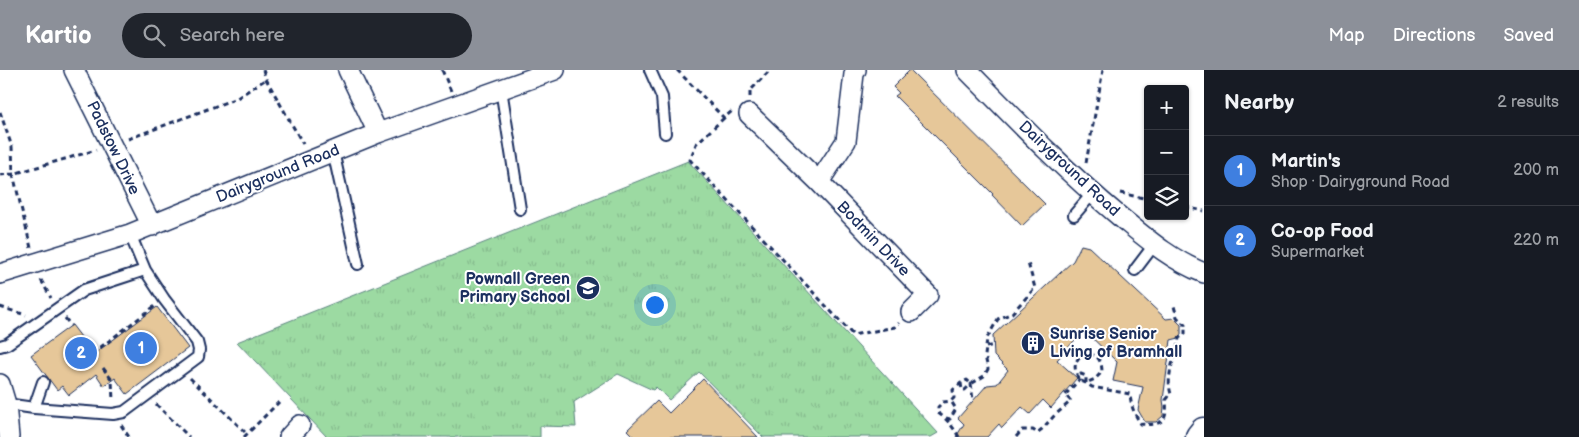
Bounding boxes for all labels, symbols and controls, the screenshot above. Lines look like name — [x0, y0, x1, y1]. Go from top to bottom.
search box — [122, 13, 472, 58]
text: Kartio — [25, 21, 92, 50]
icon: search — [140, 21, 168, 49]
text: Search here — [180, 24, 285, 47]
text: Map — [1329, 25, 1365, 46]
text: Directions — [1393, 25, 1475, 46]
text: Saved — [1503, 25, 1554, 46]
map controls — [1144, 85, 1189, 220]
button: + — [1144, 85, 1189, 130]
text: Nearby — [1224, 90, 1294, 115]
text: 2 results — [1497, 93, 1559, 112]
street label: Padstow Drive — [82, 98, 144, 198]
street label: Dairyground Road — [1014, 117, 1124, 221]
button: − — [1144, 130, 1189, 175]
street label: Dairyground Road — [214, 141, 342, 207]
text: Martin's — [1271, 150, 1341, 173]
text: 1 — [1237, 161, 1243, 180]
text: 200 m — [1513, 161, 1559, 180]
text: Shop · Dairyground Road — [1271, 173, 1450, 192]
button: layers — [1144, 175, 1189, 220]
street label: Bodmin Drive — [832, 197, 914, 281]
text: Co-op Food — [1271, 220, 1374, 243]
text: 2 — [1235, 231, 1245, 250]
text: 220 m — [1513, 231, 1559, 250]
text: Supermarket — [1271, 243, 1364, 262]
place label: Pownall Green Primary School — [460, 270, 570, 307]
school or university icon: Pownall Green Primary School — [575, 275, 601, 301]
your location — [642, 292, 668, 318]
place label: Sunrise Senior Living of Bramhall — [1050, 325, 1182, 362]
pin: 1 — [125, 329, 157, 367]
building icon: Sunrise Senior Living of Bramhall — [1020, 330, 1046, 356]
pin: 2 — [65, 334, 97, 372]

